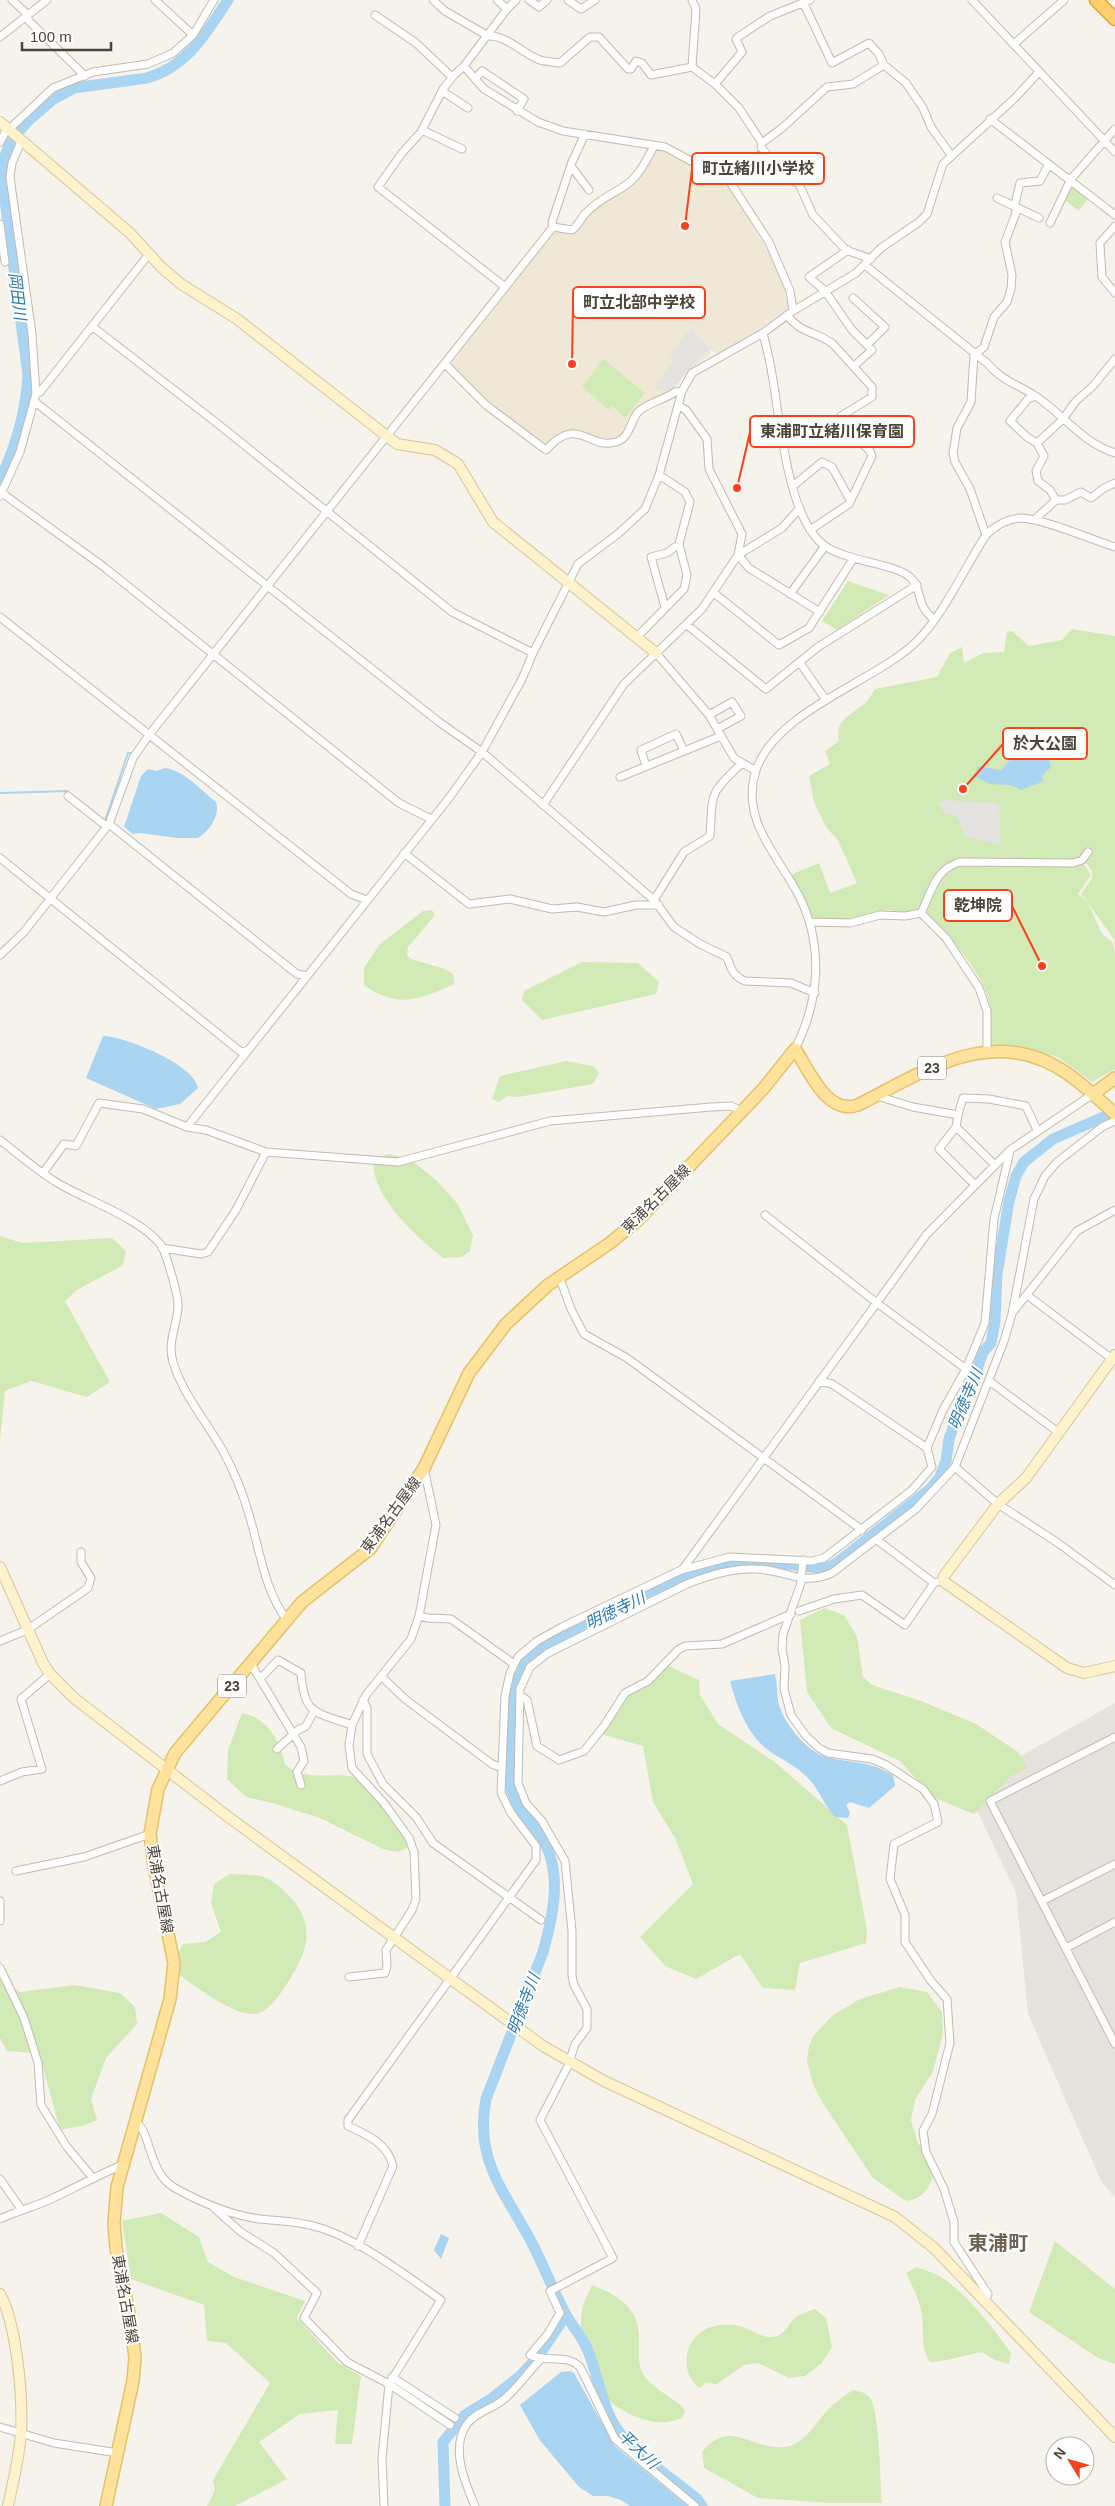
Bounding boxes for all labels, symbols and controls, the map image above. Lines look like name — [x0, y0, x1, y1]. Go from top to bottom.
scale bar — [22, 20, 111, 52]
text: 100 m — [30, 28, 72, 45]
callout: 町立緒川小学校 — [692, 153, 824, 184]
text: 町立緒川小学校 — [702, 160, 814, 177]
water label: 岡田川 — [6, 271, 29, 323]
callout: 町立北部中学校 — [573, 287, 705, 318]
text: 町立北部中学校 — [583, 294, 695, 311]
callout: 東浦町立緒川保育園 — [750, 416, 914, 447]
text: 東浦町立緒川保育園 — [760, 422, 904, 440]
callout: 於大公園 — [1003, 728, 1087, 759]
text: 於大公園 — [1013, 734, 1077, 752]
callout: 乾坤院 — [944, 890, 1012, 921]
text: 乾坤院 — [954, 897, 1002, 914]
road number: 23 — [918, 1056, 946, 1080]
street label: 東浦名古屋線 — [618, 1161, 693, 1236]
water label: 明徳寺川 — [945, 1365, 987, 1432]
street label: 東浦名古屋線 — [357, 1473, 424, 1556]
water label: 明徳寺川 — [583, 1588, 649, 1632]
road number: 23 — [218, 1674, 246, 1698]
street label: 東浦名古屋線 — [144, 1843, 177, 1935]
water label: 明徳寺川 — [504, 1969, 544, 2037]
district label: 東浦町 — [968, 2232, 1028, 2254]
street label: 東浦名古屋線 — [109, 2253, 142, 2345]
water label: 平大川 — [615, 2427, 663, 2474]
north arrow — [1045, 2436, 1095, 2486]
text: N — [1050, 2444, 1069, 2462]

